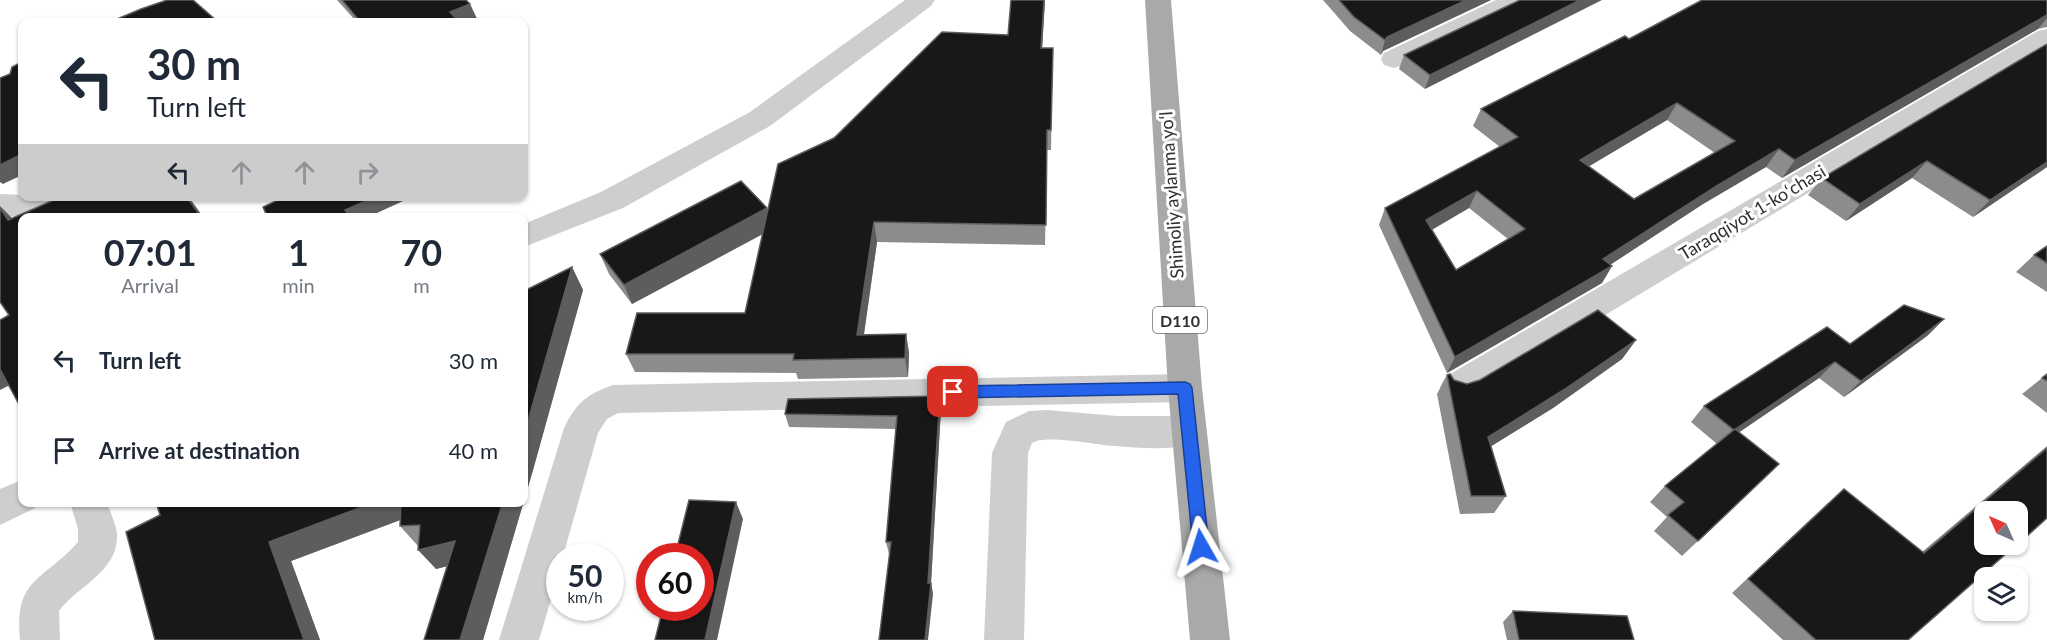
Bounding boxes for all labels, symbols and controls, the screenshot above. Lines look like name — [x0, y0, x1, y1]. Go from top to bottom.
text: 30 m — [147, 39, 241, 89]
icon: left — [48, 42, 126, 120]
text: Turn left — [147, 90, 246, 123]
street label: Shimoliy aylanma yoʻl — [1154, 111, 1188, 279]
icon: left — [162, 156, 195, 189]
icon: ahead — [225, 156, 258, 189]
icon: ahead — [288, 156, 321, 189]
icon: right — [351, 156, 384, 189]
street label: Taraqqiyot 1-koʻchasi — [1675, 160, 1829, 264]
text: 07:01 — [104, 230, 197, 274]
text: 1 — [288, 230, 309, 274]
text: 70 — [400, 230, 442, 274]
text: Arrival — [121, 273, 179, 297]
text: min — [282, 273, 315, 297]
text: m — [413, 273, 430, 297]
road number: D110 — [1153, 307, 1207, 333]
icon: left — [48, 344, 81, 377]
text: Turn left — [99, 347, 181, 374]
text: 30 m — [449, 347, 498, 374]
pin — [927, 366, 978, 417]
icon: arrive — [936, 375, 969, 408]
icon: arrive — [48, 434, 81, 467]
text: Arrive at destination — [99, 437, 300, 464]
text: 40 m — [449, 437, 498, 464]
north arrow — [1974, 501, 2028, 555]
map controls — [1974, 501, 2028, 621]
position arrow — [1169, 515, 1233, 579]
speed limit sign: 60 — [636, 543, 714, 621]
text: 50 — [568, 557, 602, 593]
button: layers — [1974, 567, 2028, 621]
text: km/h — [567, 588, 603, 606]

